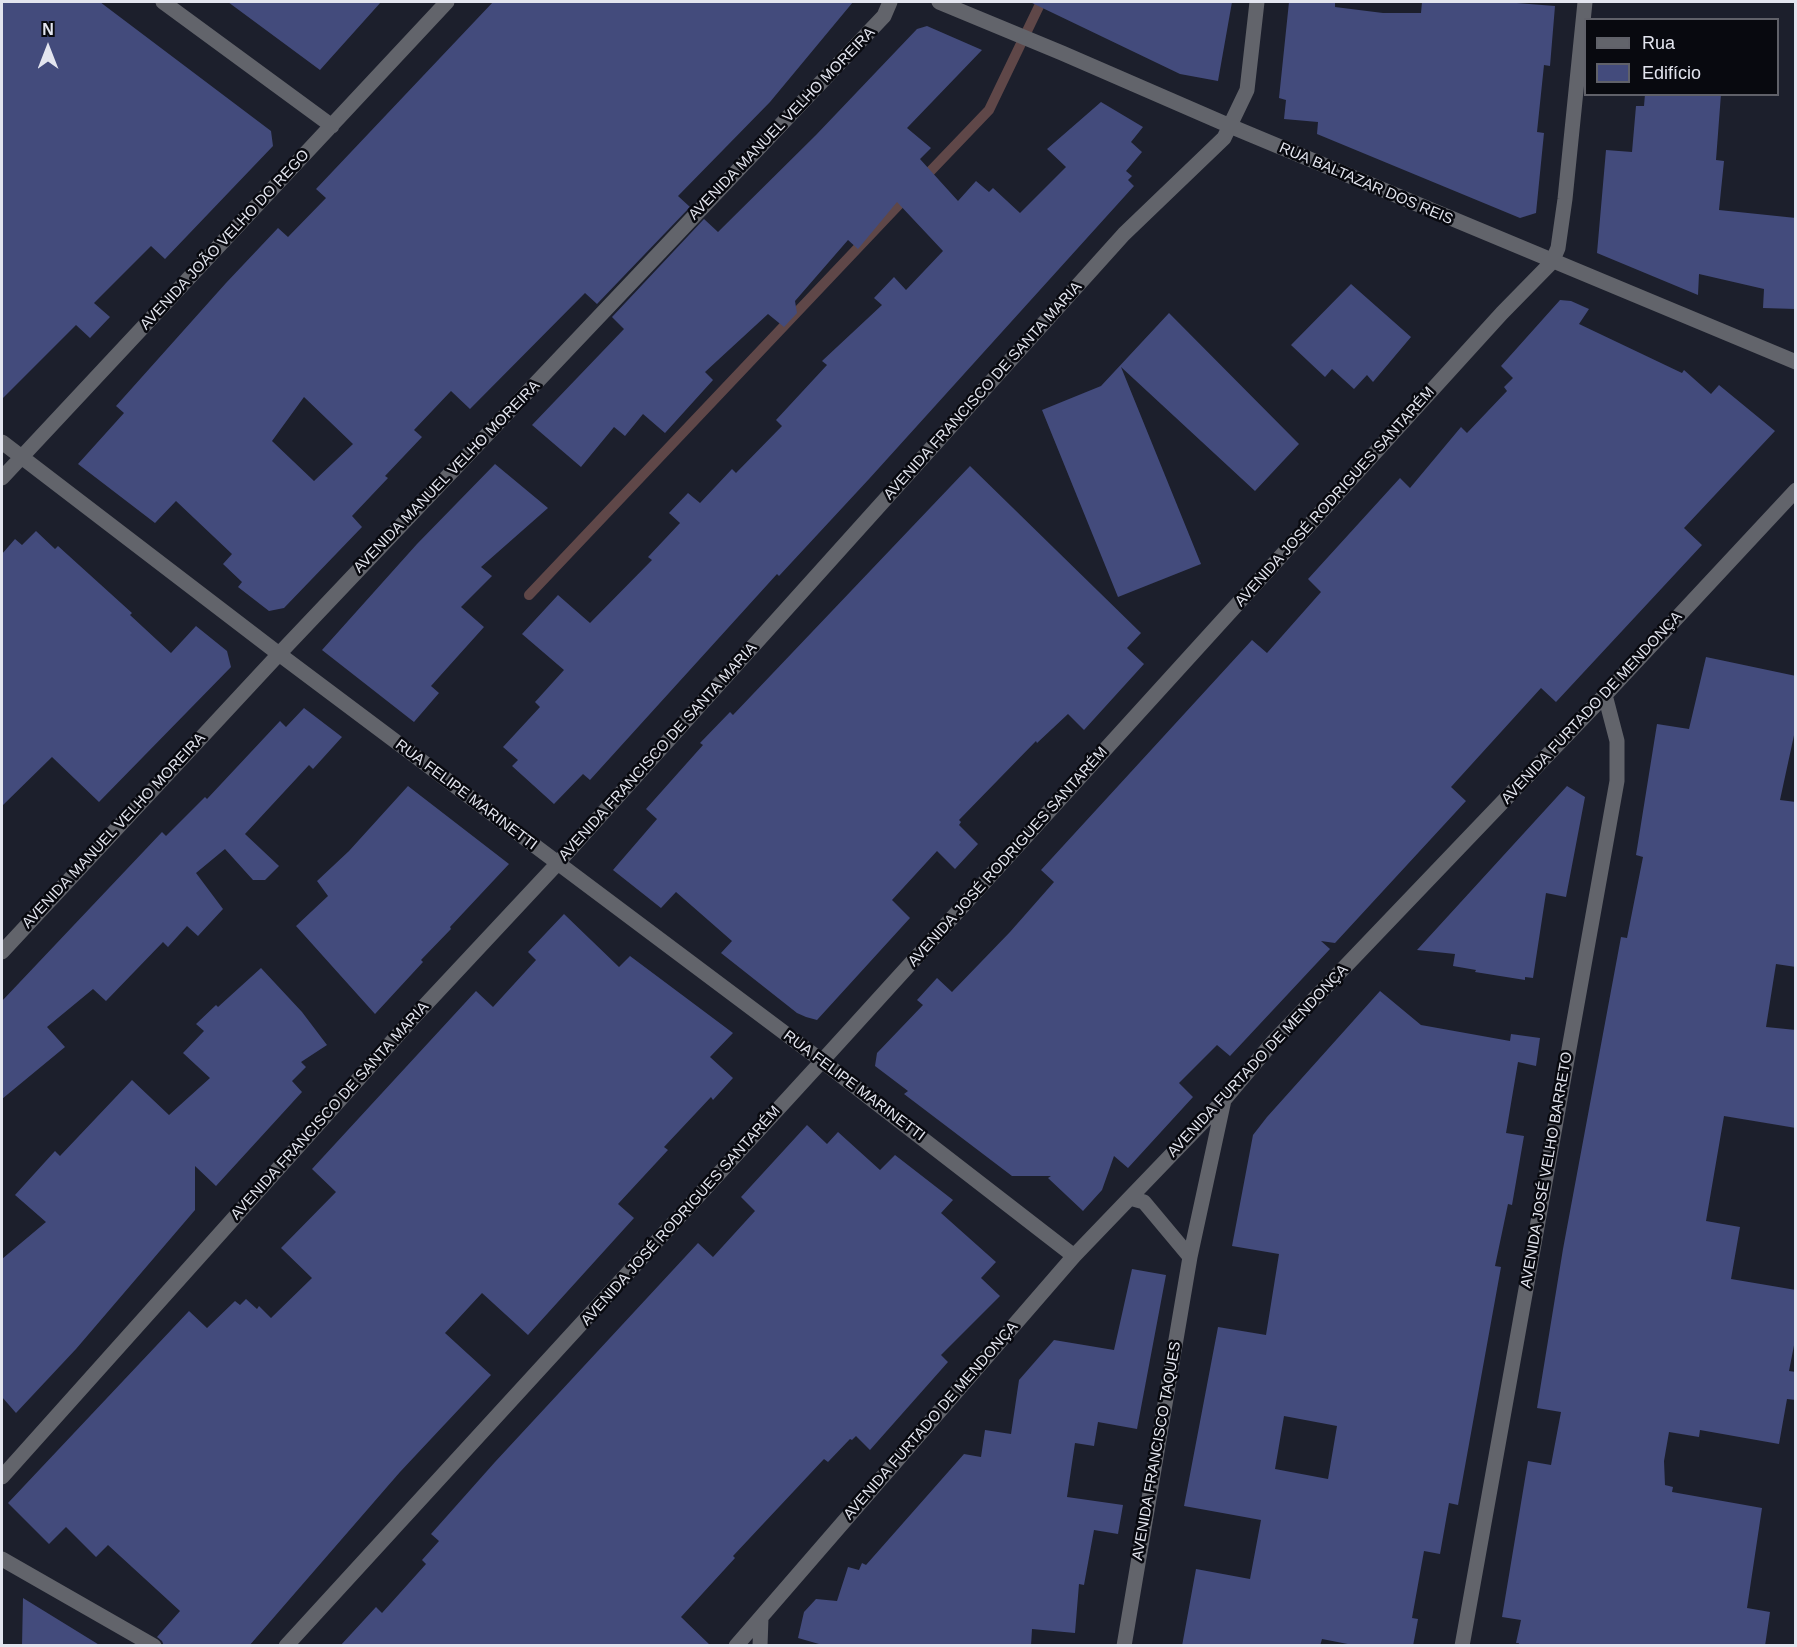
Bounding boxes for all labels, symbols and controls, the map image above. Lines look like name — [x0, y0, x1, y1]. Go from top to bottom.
north arrow — [18, 18, 78, 78]
legend — [1584, 18, 1779, 96]
text: N — [42, 21, 54, 38]
street label: AVENIDA MANUEL VELHO MOREIRA — [685, 24, 879, 224]
text: Rua — [1642, 33, 1675, 53]
text: Edifício — [1642, 63, 1701, 83]
street label: RUA BALTAZAR DOS REIS — [1276, 139, 1456, 229]
street label: AVENIDA JOÃO VELHO DO REGO — [137, 146, 313, 334]
street label: AVENIDA FRANCISCO DE SANTA MARIA — [880, 278, 1086, 504]
street label: AVENIDA MANUEL VELHO MOREIRA — [350, 377, 544, 577]
street label: AVENIDA JOSÉ RODRIGUES SANTARÉM — [1231, 383, 1439, 611]
street label: AVENIDA FURTADO DE MENDONÇA — [1498, 608, 1686, 808]
street label: AVENIDA FRANCISCO DE SANTA MARIA — [555, 639, 761, 865]
street label: AVENIDA MANUEL VELHO MOREIRA — [19, 730, 209, 932]
street label: RUA FELIPE MARINETTI — [392, 736, 540, 854]
street label: AVENIDA JOSÉ RODRIGUES SANTARÉM — [904, 743, 1112, 971]
street label: AVENIDA FURTADO DE MENDONÇA — [1164, 961, 1352, 1161]
street label: AVENIDA FRANCISCO DE SANTA MARIA — [227, 998, 433, 1224]
street label: RUA FELIPE MARINETTI — [780, 1027, 928, 1145]
street label: AVENIDA JOSÉ VELHO BARRETO — [1517, 1051, 1577, 1289]
street label: AVENIDA JOSÉ RODRIGUES SANTARÉM — [577, 1102, 785, 1330]
street label: AVENIDA FURTADO DE MENDONÇA — [840, 1318, 1022, 1524]
street label: AVENIDA FRANCISCO TAQUES — [1129, 1340, 1185, 1562]

